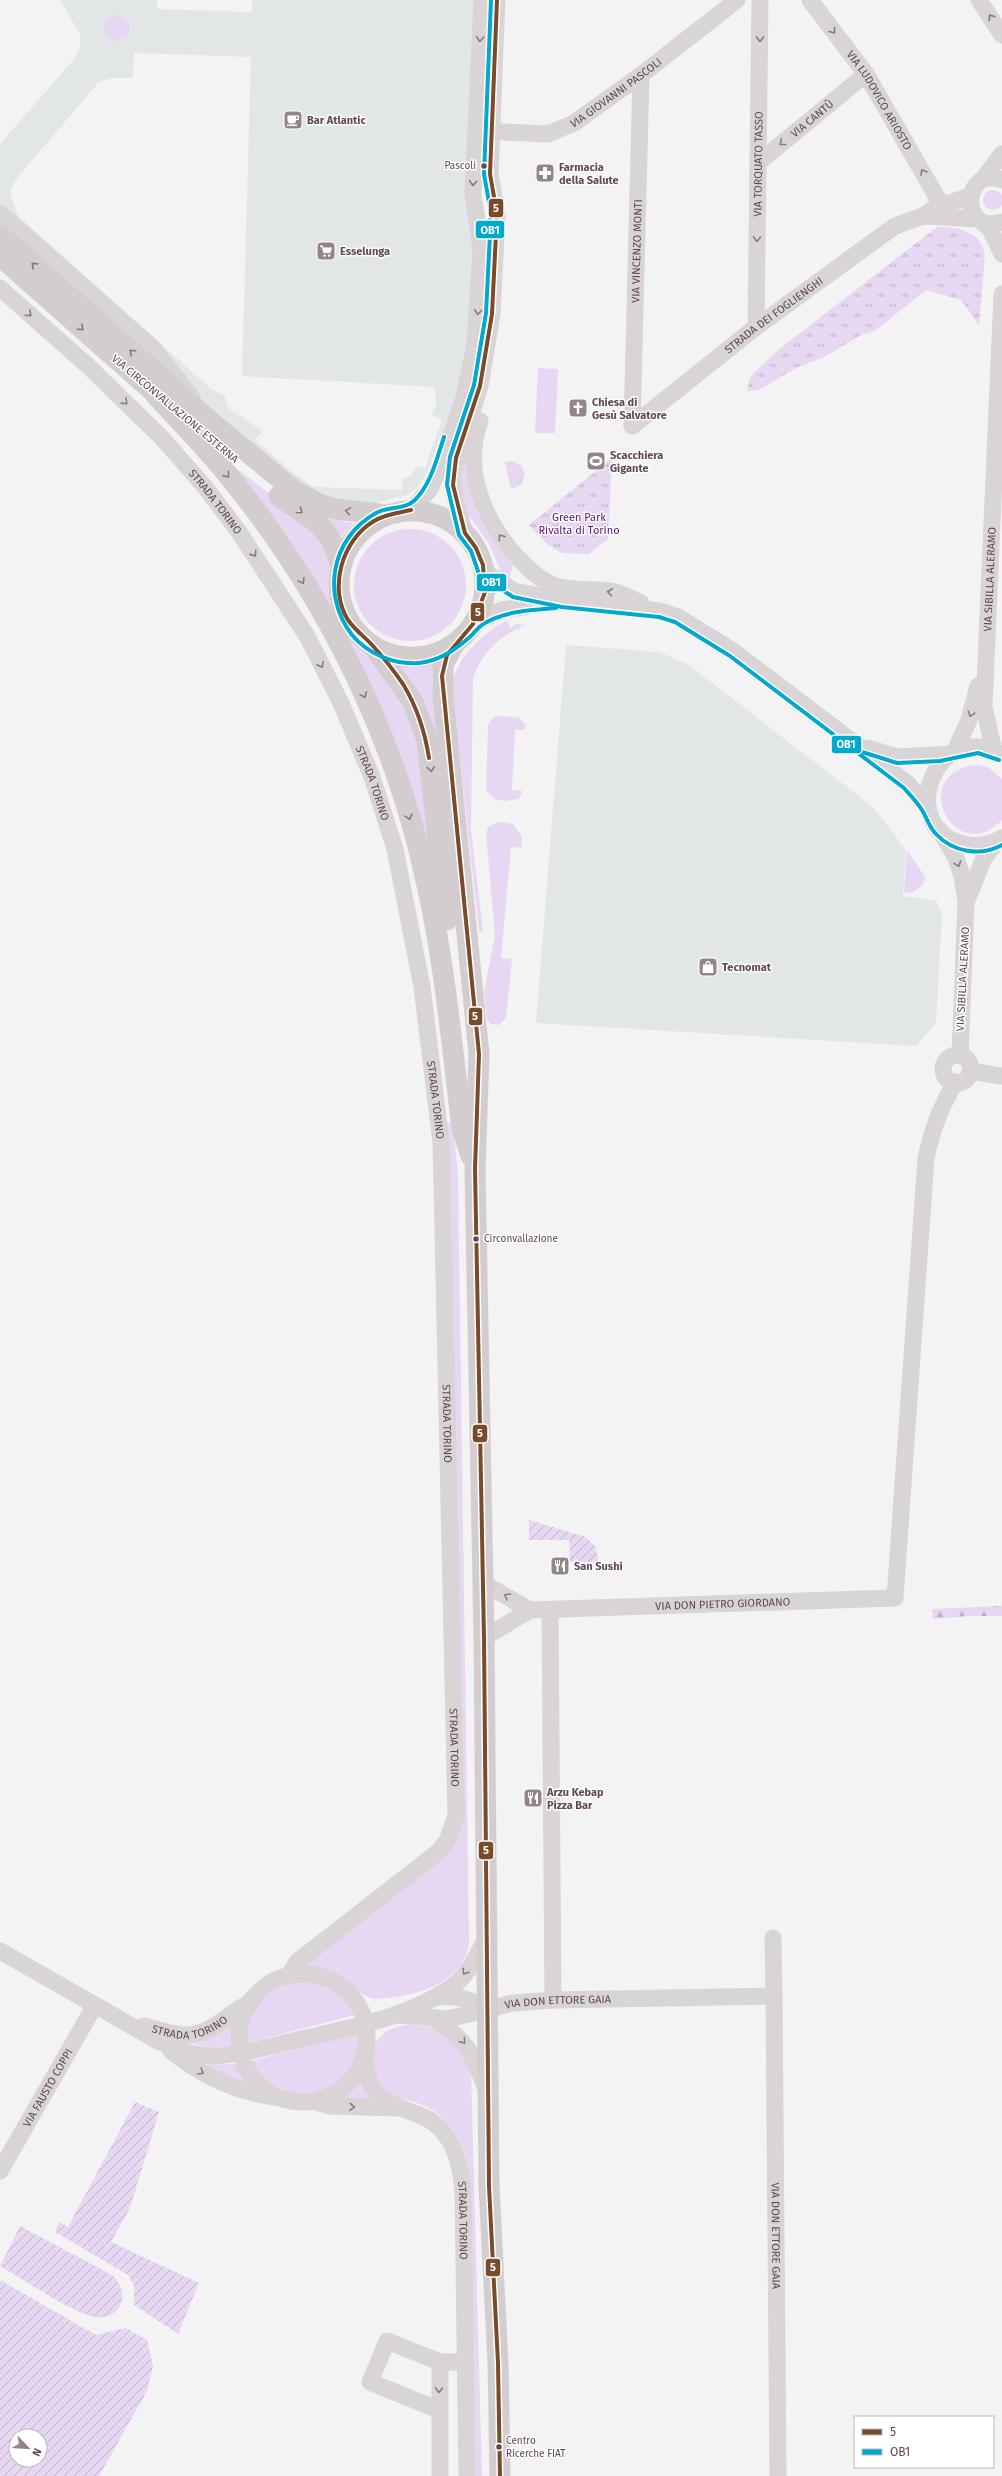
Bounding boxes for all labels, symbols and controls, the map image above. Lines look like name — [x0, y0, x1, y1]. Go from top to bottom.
one-way arrow — [988, 15, 995, 22]
one-way arrow — [828, 27, 835, 34]
one-way arrow — [476, 36, 485, 42]
one-way arrow — [756, 36, 764, 42]
street label: VIA LUDOVICO ARIOSTO — [844, 48, 915, 152]
street label: VIA GIOVANNI PASCOLI — [568, 55, 664, 130]
street label: VIA CANTÙ — [788, 96, 836, 140]
cafe icon: Bar Atlantic — [282, 109, 304, 131]
street label: VIA TORQUATO TASSO — [751, 111, 765, 217]
place label: Bar Atlantic — [307, 114, 366, 127]
one-way arrow — [779, 139, 786, 146]
place label: Pascoli — [445, 160, 476, 172]
marker: Pascoli — [479, 161, 489, 171]
place label: Farmacia della Salute — [559, 161, 619, 187]
pharmacy icon: Farmacia della Salute — [534, 162, 556, 184]
one-way arrow — [920, 169, 927, 176]
one-way arrow — [469, 180, 478, 186]
line badge: 5 — [488, 198, 504, 218]
street label: VIA VINCENZO MONTI — [629, 199, 644, 303]
text: 5 — [493, 202, 499, 215]
line badge: OB1 — [475, 220, 505, 239]
text: OB1 — [480, 224, 500, 237]
one-way arrow — [753, 236, 761, 242]
supermarket icon: Esselunga — [315, 240, 337, 262]
place label: Esselunga — [340, 245, 390, 258]
one-way arrow — [32, 263, 39, 270]
street label: STRADA DEI FOGLIENGHI — [722, 274, 825, 356]
one-way arrow — [24, 309, 32, 316]
one-way arrow — [474, 309, 483, 315]
one-way arrow — [77, 324, 84, 331]
one-way arrow — [129, 349, 136, 356]
street label: VIA CIRCONVALLAZIONE ESTERNA — [109, 352, 242, 466]
place label: Chiesa di Gesù Salvatore — [592, 396, 667, 422]
one-way arrow — [120, 397, 128, 405]
church icon: Chiesa di Gesù Salvatore — [567, 397, 589, 419]
place label: Scacchiera Gigante — [610, 449, 663, 475]
sports icon: Scacchiera Gigante — [585, 450, 607, 472]
street label: STRADA TORINO — [186, 467, 245, 537]
one-way arrow — [223, 470, 230, 477]
one-way arrow — [296, 506, 303, 514]
one-way arrow — [345, 507, 351, 516]
park label: Green Park Rivalta di Torino — [538, 511, 620, 537]
street label: VIA SIBILLA ALERAMO — [981, 527, 998, 632]
one-way arrow — [499, 534, 506, 541]
one-way arrow — [249, 549, 256, 556]
line badge: OB1 — [476, 573, 507, 592]
text: OB1 — [481, 576, 501, 589]
one-way arrow — [298, 577, 305, 584]
one-way arrow — [607, 588, 613, 597]
line badge: 5 — [470, 602, 485, 622]
text: 5 — [475, 606, 481, 619]
one-way arrow — [317, 661, 324, 668]
one-way arrow — [359, 691, 367, 698]
one-way arrow — [967, 711, 975, 718]
line badge: OB1 — [831, 735, 862, 754]
text: OB1 — [836, 738, 856, 751]
street label: STRADA TORINO — [353, 744, 392, 822]
one-way arrow — [426, 766, 435, 772]
one-way arrow — [404, 813, 413, 820]
one-way arrow — [953, 861, 962, 868]
street label: VIA SIBILLA ALERAMO — [954, 926, 972, 1032]
shop icon: Tecnomat — [697, 956, 719, 978]
place label: Tecnomat — [722, 961, 772, 974]
line badge: 5 — [468, 1007, 483, 1026]
text: 5 — [472, 1010, 478, 1023]
street label: STRADA TORINO — [425, 1060, 447, 1140]
place label: Circonvallazione — [484, 1233, 558, 1245]
marker: Circonvallazione — [471, 1234, 481, 1244]
street label: STRADA TORINO — [440, 1384, 455, 1463]
line badge: 5 — [472, 1424, 488, 1443]
text: 5 — [477, 1427, 483, 1440]
restaurant icon: San Sushi — [549, 1555, 571, 1577]
place label: San Sushi — [574, 1560, 623, 1573]
one-way arrow — [504, 1594, 511, 1601]
street label: VIA DON PIETRO GIORDANO — [655, 1595, 790, 1612]
street label: STRADA TORINO — [447, 1708, 462, 1787]
place label: Arzu Kebap Pizza Bar — [546, 1786, 604, 1812]
restaurant icon: Arzu Kebap Pizza Bar — [522, 1787, 544, 1809]
line badge: 5 — [478, 1841, 494, 1860]
text: 5 — [483, 1844, 489, 1857]
one-way arrow — [462, 1968, 470, 1975]
street label: VIA DON ETTORE GAIA — [503, 1992, 612, 2011]
street label: STRADA TORINO — [151, 2013, 230, 2042]
one-way arrow — [459, 2037, 466, 2044]
street label: VIA FAUSTO COPPI — [20, 2046, 75, 2129]
one-way arrow — [197, 2068, 204, 2075]
one-way arrow — [349, 2102, 355, 2111]
street label: STRADA TORINO — [455, 2180, 470, 2260]
street label: VIA DON ETTORE GAIA — [769, 2182, 783, 2290]
line badge: 5 — [485, 2258, 501, 2277]
text: 5 — [490, 2261, 496, 2274]
one-way arrow — [435, 2387, 444, 2393]
legend — [854, 2416, 994, 2468]
text: 5 — [890, 2425, 896, 2439]
north arrow — [8, 2428, 48, 2468]
place label: Centro Ricerche FIAT — [506, 2435, 566, 2460]
marker: Centro Ricerche FIAT — [494, 2442, 504, 2452]
text: OB1 — [890, 2445, 910, 2459]
text: N — [29, 2446, 44, 2458]

